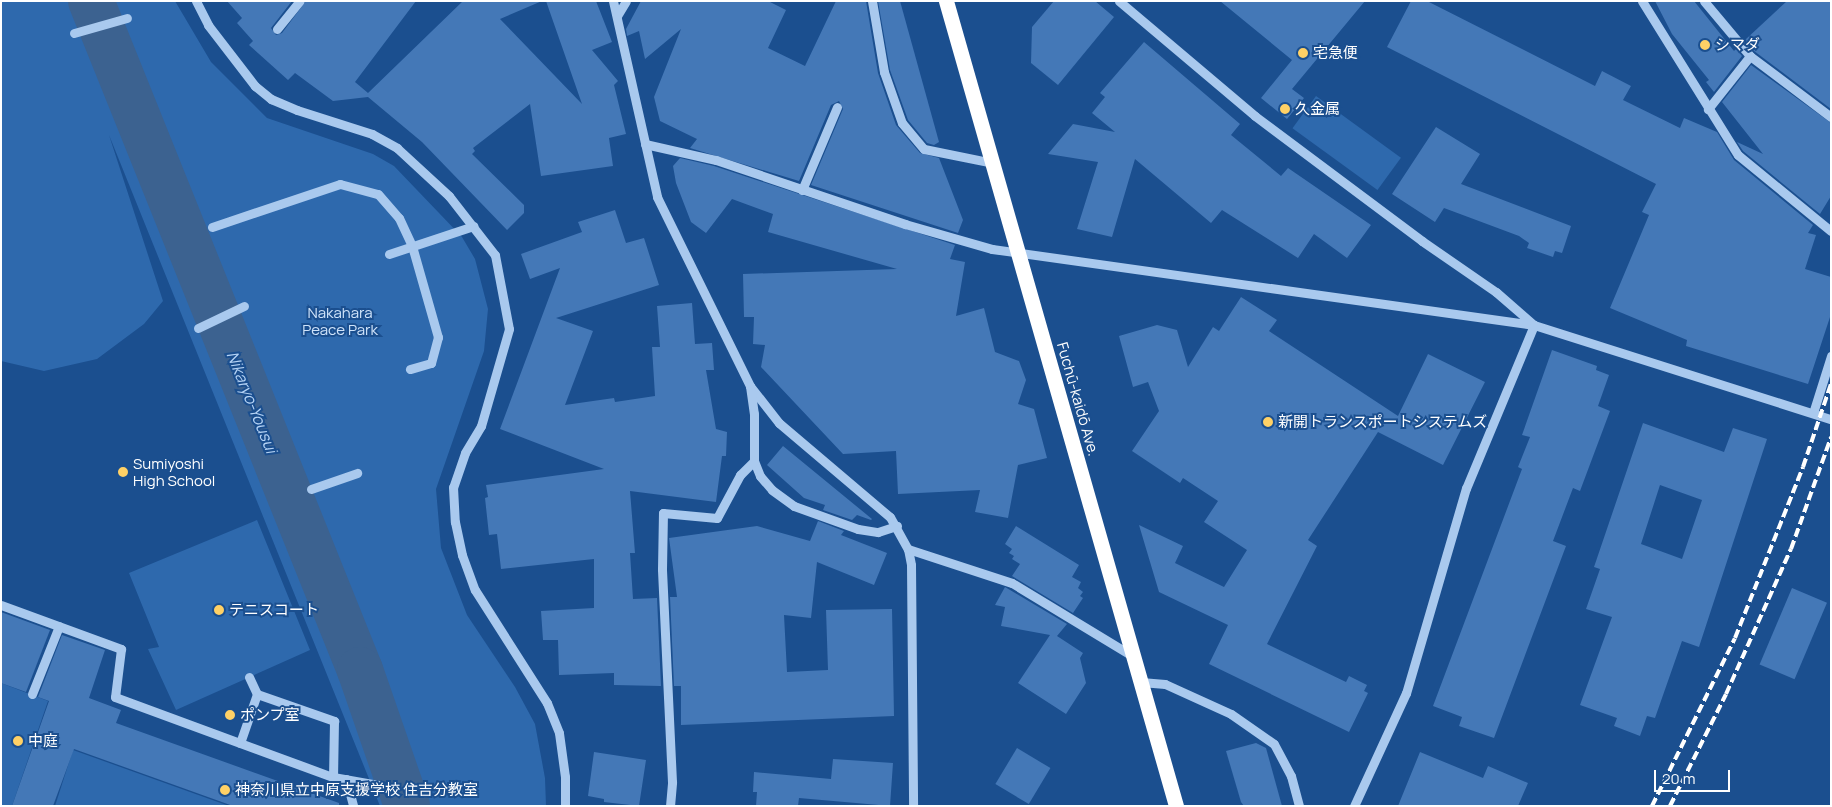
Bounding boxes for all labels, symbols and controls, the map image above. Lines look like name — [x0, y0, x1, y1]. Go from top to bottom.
place label: シマダ — [1715, 36, 1760, 54]
marker: シマダ — [1699, 39, 1711, 51]
place label: 宅急便 — [1313, 44, 1358, 62]
marker: 宅急便 — [1297, 47, 1309, 59]
place label: 久金属 — [1295, 100, 1340, 118]
marker: 久金属 — [1279, 103, 1291, 115]
park label: Nakahara Peace Park — [302, 303, 378, 338]
street label: Fuchū-kaidō Ave. — [1053, 340, 1103, 458]
water label: Nikaryo-Yousui — [223, 348, 281, 456]
place label: 新開トランスポートシステムズ — [1278, 413, 1488, 431]
marker: 新開トランスポートシステムズ — [1262, 416, 1274, 428]
place label: Sumiyoshi High School — [133, 454, 215, 489]
marker: Sumiyoshi High School — [117, 466, 129, 478]
place label: テニスコート — [229, 601, 319, 619]
marker: テニスコート — [213, 604, 225, 616]
place label: ポンプ室 — [240, 706, 300, 724]
marker: ポンプ室 — [224, 709, 236, 721]
place label: 中庭 — [28, 732, 58, 750]
marker: 中庭 — [12, 735, 24, 747]
scale bar — [1657, 760, 1733, 792]
text: 20 m — [1662, 768, 1695, 789]
place label: 神奈川県立中原支援学校 住吉分教室 — [235, 781, 478, 799]
marker: 神奈川県立中原支援学校 住吉分教室 — [219, 784, 231, 796]

